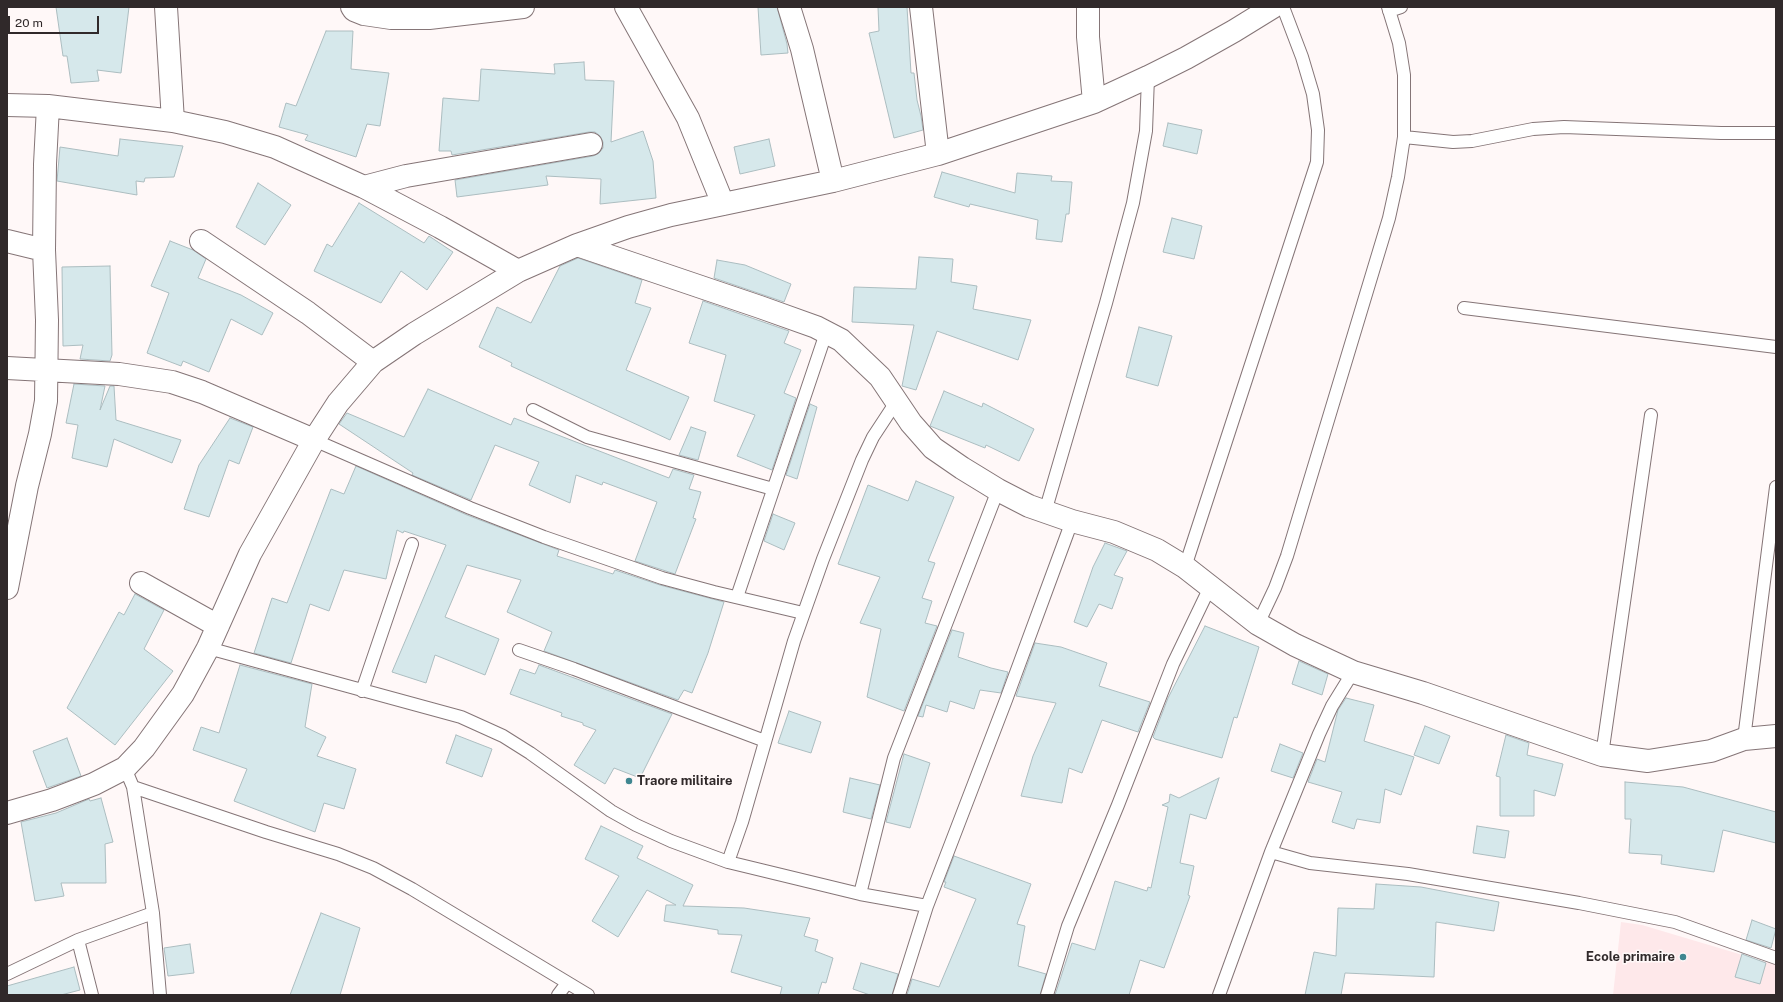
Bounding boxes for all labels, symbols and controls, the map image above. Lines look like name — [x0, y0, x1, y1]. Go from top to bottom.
scale bar — [10, 8, 101, 34]
text: 20 m — [15, 16, 43, 30]
place label: Traore militaire — [637, 773, 733, 789]
marker: Traore militaire — [624, 776, 634, 786]
place label: Ecole primaire — [1586, 949, 1675, 965]
marker: Ecole primaire — [1678, 952, 1688, 962]

